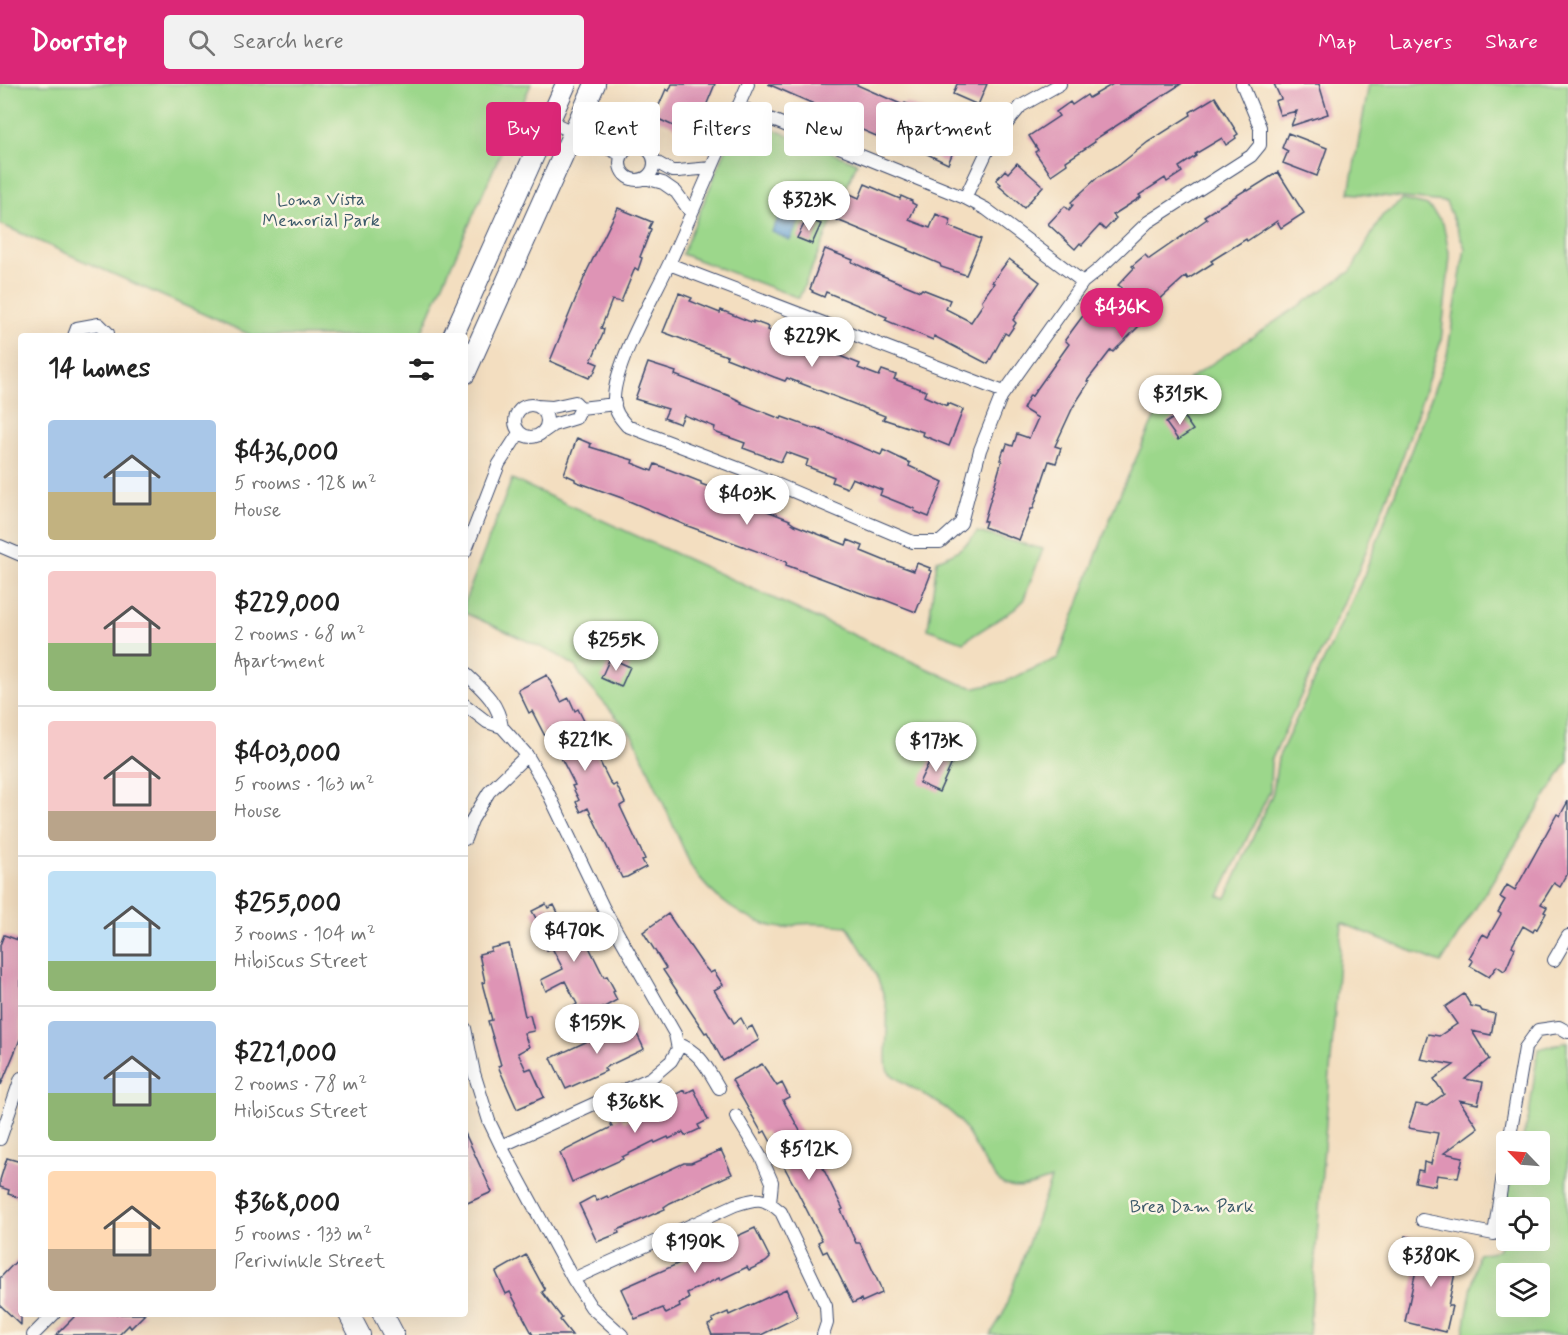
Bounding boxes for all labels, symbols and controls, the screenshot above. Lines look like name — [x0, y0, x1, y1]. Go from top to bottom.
search box — [164, 15, 584, 69]
text: Doorstep — [30, 24, 128, 61]
icon: search — [185, 26, 218, 59]
text: Search here — [233, 28, 344, 56]
text: Map — [1318, 28, 1356, 56]
text: Layers — [1389, 28, 1452, 56]
text: Share — [1485, 28, 1538, 56]
chip: Buy — [486, 102, 561, 156]
chip: Rent — [573, 102, 660, 156]
chip: Filters — [672, 102, 772, 156]
chip: New — [784, 102, 864, 156]
chip: Apartment — [876, 102, 1013, 156]
pin: $323K — [767, 181, 851, 232]
text: $323K — [782, 187, 836, 214]
park label: Loma Vista Memorial Park — [262, 188, 380, 233]
pin: $436K — [1080, 288, 1164, 339]
text: $436K — [1094, 294, 1150, 321]
pin: $229K — [770, 317, 854, 368]
text: $229K — [784, 323, 840, 350]
text: 14 homes — [48, 352, 150, 386]
icon: filters — [405, 353, 438, 386]
pin: $315K — [1138, 375, 1222, 426]
text: $315K — [1153, 381, 1207, 408]
text: $436,000 — [234, 436, 338, 470]
icon: home — [96, 444, 168, 516]
text: 5 rooms · 128 m² — [234, 470, 377, 497]
pin: $403K — [705, 475, 789, 526]
text: $403K — [718, 481, 776, 508]
text: House — [234, 497, 281, 524]
text: $229,000 — [234, 587, 340, 621]
icon: home — [96, 595, 168, 667]
text: 2 rooms · 68 m² — [234, 621, 365, 648]
pin: $255K — [574, 621, 658, 672]
text: $255K — [587, 627, 645, 654]
text: Apartment — [234, 648, 325, 675]
pin: $221K — [543, 721, 627, 772]
pin: $173K — [894, 722, 978, 773]
text: $221K — [558, 727, 612, 754]
text: $173K — [909, 728, 963, 755]
text: $403,000 — [234, 737, 341, 771]
icon: home — [96, 745, 168, 817]
text: 5 rooms · 163 m² — [234, 771, 374, 798]
text: House — [234, 798, 281, 825]
text: $255,000 — [234, 887, 341, 921]
icon: home — [96, 895, 168, 967]
pin: $470K — [532, 912, 616, 963]
text: $470K — [544, 918, 604, 945]
text: 3 rooms · 104 m² — [234, 921, 376, 948]
text: Hibiscus Street — [234, 948, 368, 975]
pin: $159K — [555, 1004, 639, 1055]
text: $159K — [569, 1010, 625, 1037]
text: $221,000 — [234, 1037, 337, 1071]
icon: home — [96, 1045, 168, 1117]
text: 2 rooms · 78 m² — [234, 1071, 367, 1098]
pin: $368K — [593, 1083, 677, 1134]
text: $368K — [607, 1089, 663, 1116]
text: Hibiscus Street — [234, 1098, 368, 1125]
pin: $512K — [767, 1130, 851, 1181]
north arrow — [1496, 1131, 1550, 1185]
map controls — [1496, 1131, 1550, 1317]
text: $512K — [780, 1136, 838, 1163]
text: $368,000 — [234, 1187, 340, 1221]
icon: home — [96, 1195, 168, 1267]
park label: Brea Dam Park — [1130, 1195, 1254, 1219]
button: locate — [1496, 1197, 1550, 1251]
text: 5 rooms · 133 m² — [234, 1221, 372, 1248]
pin: $190K — [653, 1223, 737, 1274]
text: $190K — [666, 1229, 724, 1256]
pin: $380K — [1389, 1237, 1473, 1288]
text: $380K — [1402, 1243, 1460, 1270]
text: Periwinkle Street — [234, 1248, 385, 1275]
button: layers — [1496, 1263, 1550, 1317]

